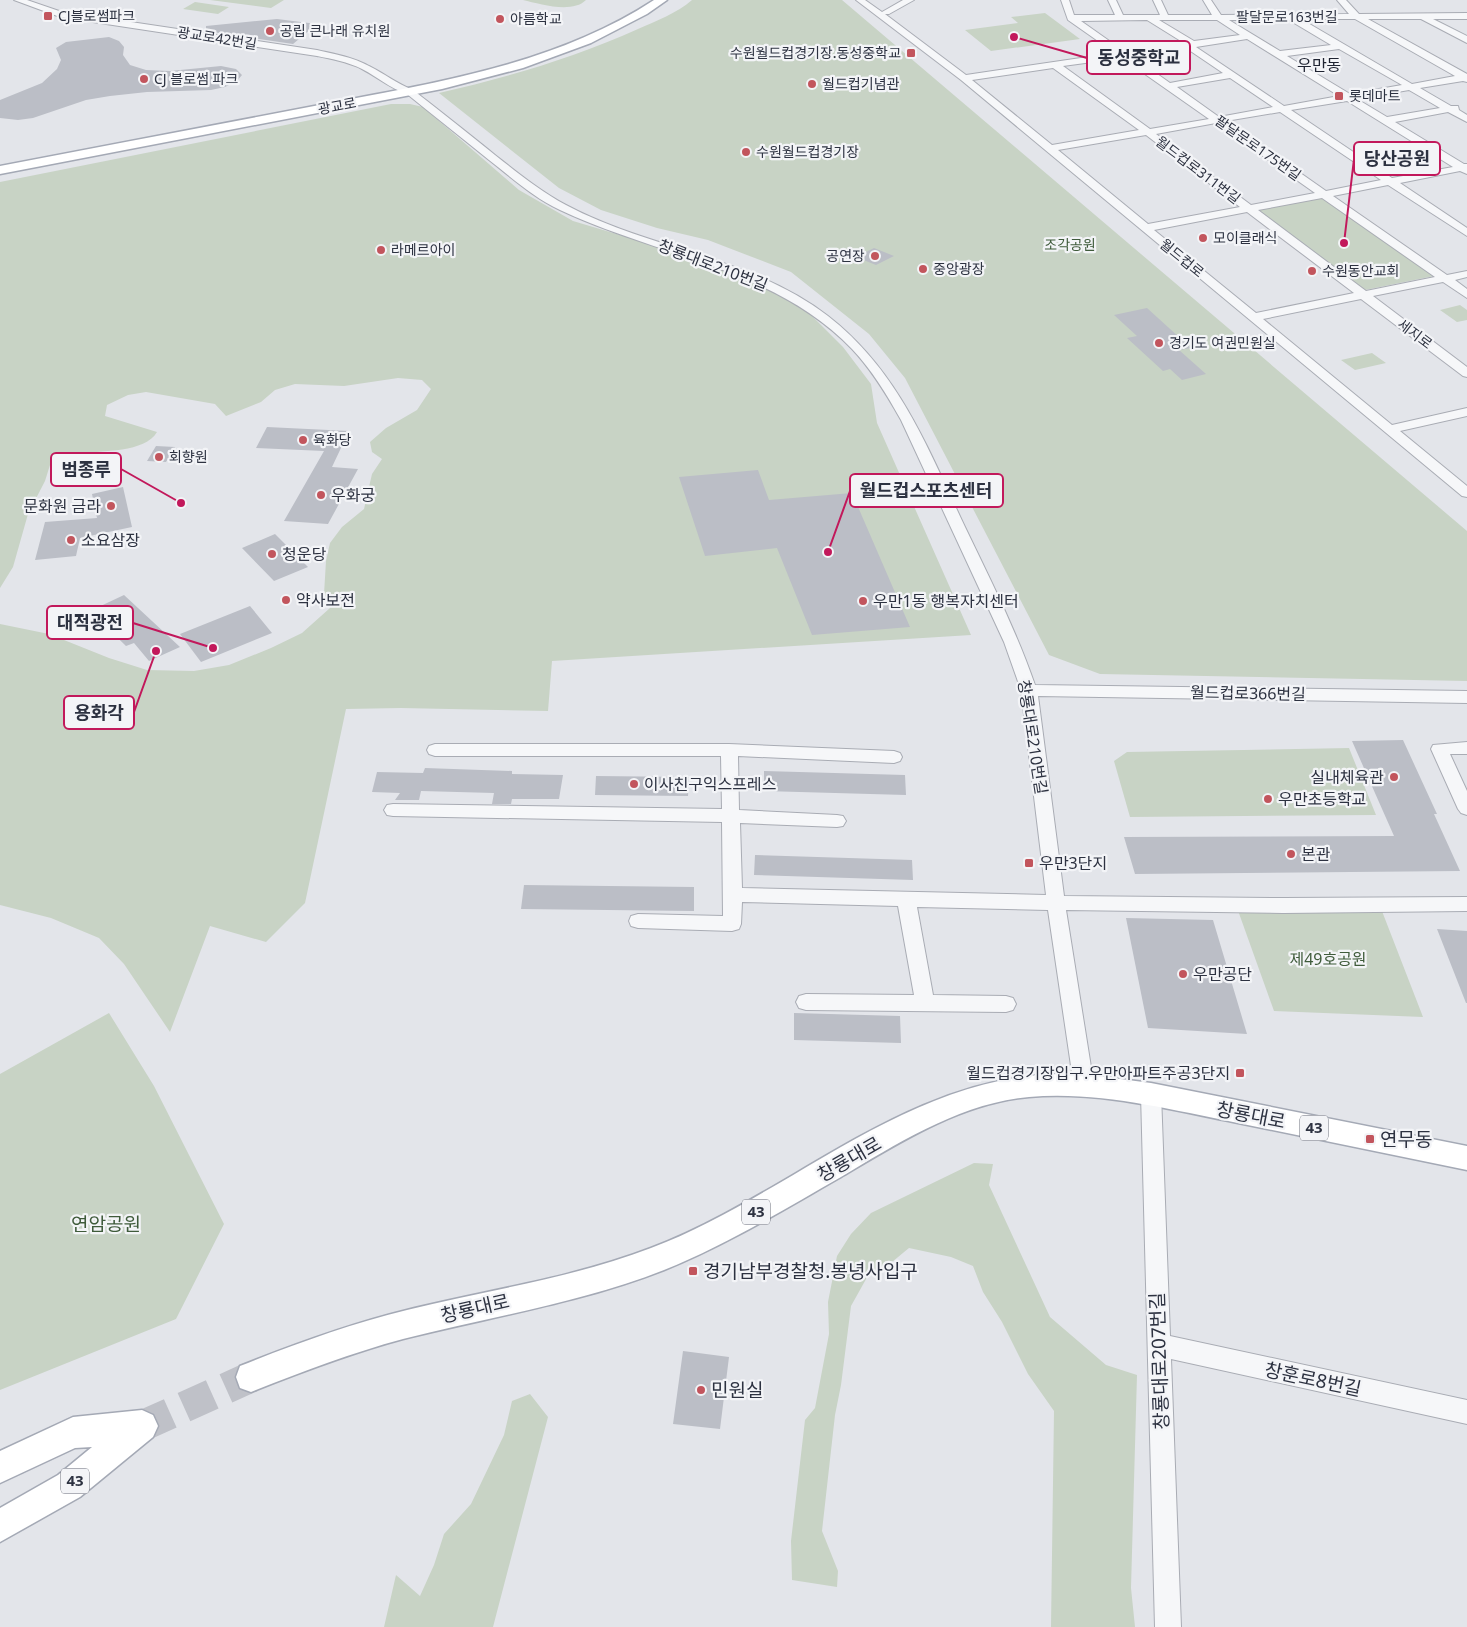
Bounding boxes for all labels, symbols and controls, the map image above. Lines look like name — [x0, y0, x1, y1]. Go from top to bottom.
place label: CJ블로썸파크 — [58, 6, 135, 25]
street label: 팔달문로163번길 — [1236, 7, 1338, 26]
place label: 아름학교 — [510, 9, 562, 28]
marker: CJ블로썸파크 — [42, 10, 54, 22]
marker: 아름학교 — [494, 13, 506, 25]
place label: 공립 큰나래 유치원 — [280, 21, 390, 40]
street label: 광교로42번길 — [176, 22, 258, 53]
marker: 공립 큰나래 유치원 — [264, 25, 276, 37]
callout: 동성중학교 — [1087, 41, 1190, 74]
place label: 수원월드컵경기장.동성중학교 — [730, 43, 901, 62]
text: 동성중학교 — [1098, 45, 1180, 69]
marker: 수원월드컵경기장.동성중학교 — [905, 47, 917, 59]
district label: 우만동 — [1297, 54, 1341, 76]
place label: CJ 블로썸 파크 — [154, 69, 238, 88]
marker: CJ 블로썸 파크 — [138, 73, 150, 85]
place label: 월드컵기념관 — [822, 74, 899, 93]
marker: 월드컵기념관 — [806, 78, 818, 90]
place label: 롯데마트 — [1349, 86, 1401, 105]
marker: 롯데마트 — [1333, 90, 1345, 102]
street label: 광교로 — [316, 92, 358, 119]
street label: 팔달문로175번길 — [1211, 111, 1305, 184]
street label: 월드컵로311번길 — [1152, 132, 1244, 208]
place label: 수원월드컵경기장 — [756, 142, 859, 161]
callout: 당산공원 — [1354, 142, 1440, 175]
marker: 수원월드컵경기장 — [740, 146, 752, 158]
text: 당산공원 — [1364, 146, 1430, 170]
place label: 모이클래식 — [1213, 228, 1277, 247]
marker: 모이클래식 — [1197, 232, 1209, 244]
street label: 창룡대로210번길 — [655, 234, 771, 296]
street label: 월드컵로 — [1156, 234, 1208, 281]
park label: 조각공원 — [1044, 235, 1096, 254]
place label: 라메르아이 — [391, 240, 455, 259]
marker: 라메르아이 — [375, 244, 387, 256]
place label: 공연장 — [826, 246, 865, 265]
marker: 공연장 — [869, 250, 881, 262]
place label: 중앙광장 — [933, 259, 985, 278]
place label: 수원동안교회 — [1322, 261, 1399, 280]
marker: 중앙광장 — [917, 263, 929, 275]
marker: 수원동안교회 — [1306, 265, 1318, 277]
street label: 세지로 — [1394, 314, 1437, 353]
place label: 경기도 여권민원실 — [1169, 333, 1276, 352]
marker: 경기도 여권민원실 — [1153, 337, 1165, 349]
place label: 육화당 — [313, 430, 352, 449]
marker: 육화당 — [297, 434, 309, 446]
place label: 회향원 — [169, 447, 208, 466]
marker: 회향원 — [153, 451, 165, 463]
callout: 범종루 — [51, 453, 121, 486]
text: 범종루 — [61, 457, 111, 481]
callout: 월드컵스포츠센터 — [850, 474, 1003, 507]
text: 월드컵스포츠센터 — [860, 478, 992, 502]
place label: 우화궁 — [331, 484, 375, 506]
marker: 우화궁 — [315, 489, 327, 501]
place label: 문화원 금라 — [23, 495, 101, 517]
marker: 문화원 금라 — [105, 500, 117, 512]
place label: 소요삼장 — [81, 529, 140, 551]
marker: 소요삼장 — [65, 534, 77, 546]
place label: 청운당 — [282, 543, 326, 565]
marker: 청운당 — [266, 548, 278, 560]
place label: 약사보전 — [296, 589, 355, 611]
place label: 우만1동 행복자치센터 — [873, 590, 1019, 612]
marker: 약사보전 — [280, 594, 292, 606]
marker: 우만1동 행복자치센터 — [857, 595, 869, 607]
callout: 대적광전 — [47, 606, 133, 639]
text: 대적광전 — [57, 610, 123, 634]
street label: 창룡대로210번길 — [1013, 678, 1053, 796]
street label: 월드컵로366번길 — [1190, 681, 1306, 705]
callout: 용화각 — [64, 696, 134, 729]
text: 용화각 — [74, 700, 124, 724]
place label: 실내체육관 — [1310, 766, 1384, 788]
marker: 실내체육관 — [1388, 771, 1400, 783]
place label: 이사친구익스프레스 — [644, 773, 776, 795]
marker: 이사친구익스프레스 — [628, 778, 640, 790]
place label: 우만초등학교 — [1278, 788, 1366, 810]
marker: 우만초등학교 — [1262, 793, 1274, 805]
place label: 본관 — [1301, 843, 1331, 865]
marker: 본관 — [1285, 848, 1297, 860]
place label: 우만3단지 — [1039, 852, 1107, 874]
marker: 우만3단지 — [1023, 857, 1035, 869]
park label: 제49호공원 — [1289, 948, 1367, 970]
place label: 우만공단 — [1193, 963, 1252, 985]
marker: 우만공단 — [1177, 968, 1189, 980]
place label: 월드컵경기장입구.우만아파트주공3단지 — [966, 1062, 1230, 1084]
marker: 월드컵경기장입구.우만아파트주공3단지 — [1234, 1067, 1246, 1079]
street label: 창룡대로 — [1214, 1096, 1288, 1134]
road number: 43 — [1300, 1116, 1328, 1140]
place label: 연무동 — [1380, 1126, 1432, 1152]
street label: 창룡대로 — [812, 1130, 886, 1188]
marker: 연무동 — [1364, 1133, 1376, 1145]
road number: 43 — [742, 1200, 770, 1224]
park label: 연암공원 — [71, 1211, 141, 1237]
place label: 경기남부경찰청.봉녕사입구 — [703, 1258, 918, 1284]
marker: 경기남부경찰청.봉녕사입구 — [687, 1265, 699, 1277]
street label: 창룡대로 — [438, 1287, 512, 1329]
street label: 창룡대로207번길 — [1144, 1292, 1174, 1430]
street label: 창훈로8번길 — [1262, 1356, 1364, 1402]
place label: 민원실 — [711, 1377, 763, 1403]
marker: 민원실 — [695, 1384, 707, 1396]
road number: 43 — [61, 1468, 89, 1494]

